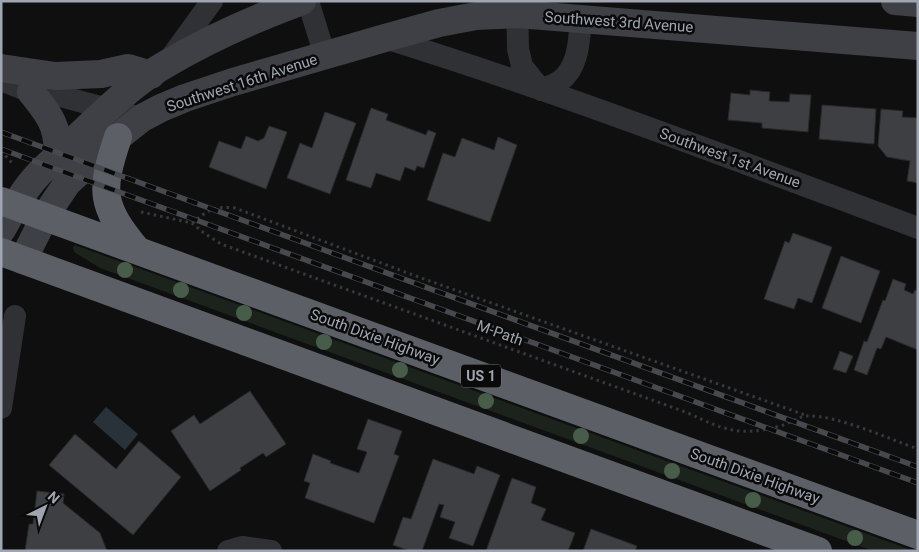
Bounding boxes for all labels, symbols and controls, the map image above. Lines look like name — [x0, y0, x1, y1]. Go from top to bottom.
street label: Southwest 3rd Avenue — [544, 8, 694, 36]
street label: Southwest 16th Avenue — [164, 50, 320, 116]
street label: Southwest 1st Avenue — [657, 124, 803, 192]
street label: South Dixie Highway — [308, 305, 442, 369]
street label: M-Path — [474, 316, 526, 350]
road number: US 1 — [461, 364, 501, 388]
street label: South Dixie Highway — [688, 444, 822, 508]
north arrow — [20, 482, 70, 532]
text: N — [45, 488, 63, 507]

